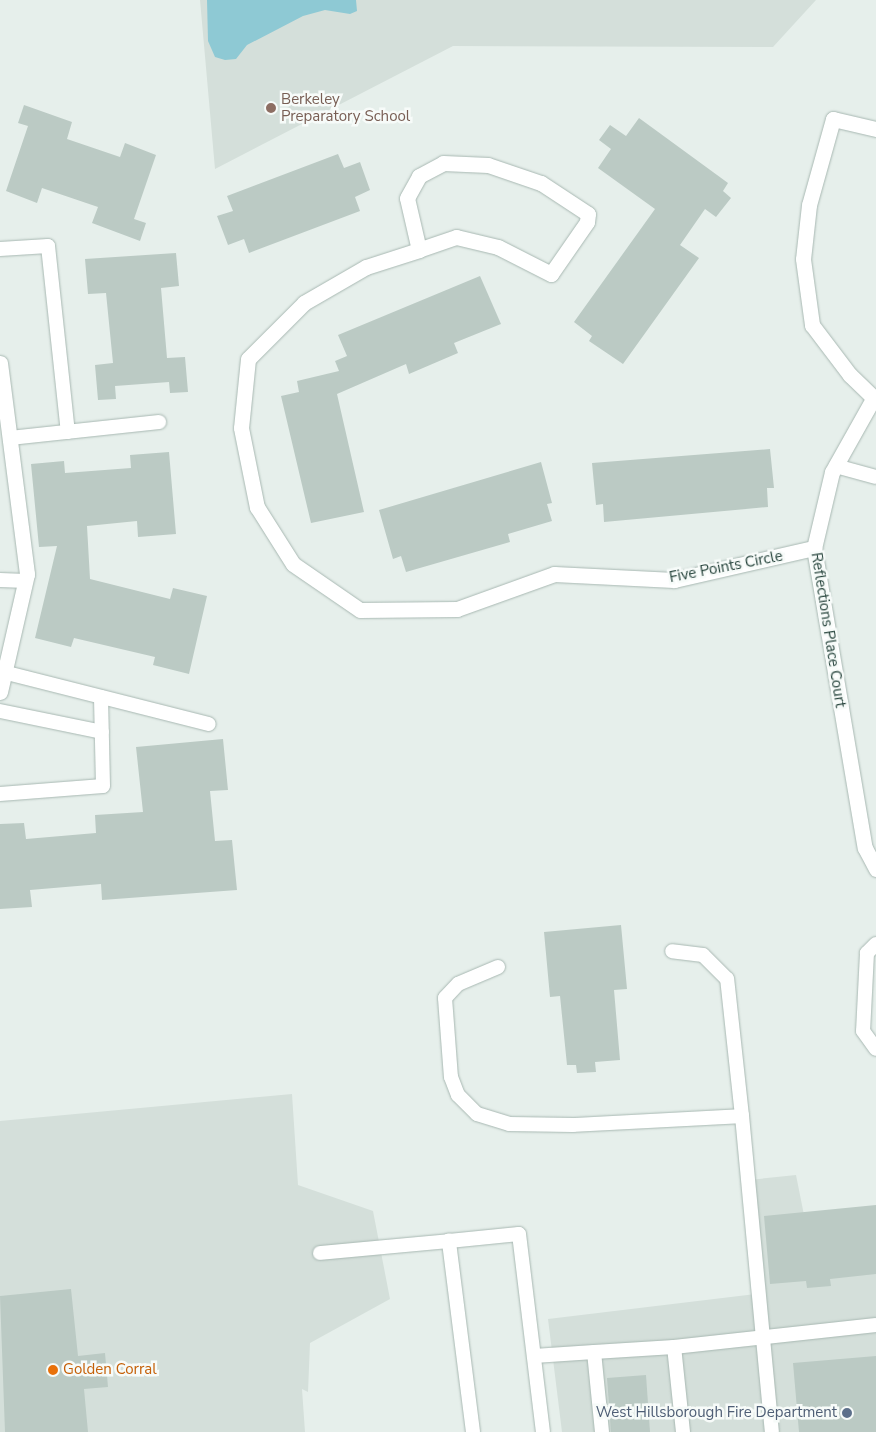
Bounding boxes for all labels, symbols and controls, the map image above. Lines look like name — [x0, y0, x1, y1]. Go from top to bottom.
place label: Berkeley Preparatory School — [281, 90, 410, 125]
marker: Berkeley Preparatory School — [265, 102, 277, 114]
street label: Five Points Circle — [668, 547, 784, 587]
street label: Reflections Place Court — [807, 551, 849, 709]
place label: Golden Corral — [63, 1361, 157, 1379]
marker: Golden Corral — [47, 1364, 59, 1376]
place label: West Hillsborough Fire Department — [596, 1404, 837, 1422]
marker: West Hillsborough Fire Department — [841, 1407, 853, 1419]

